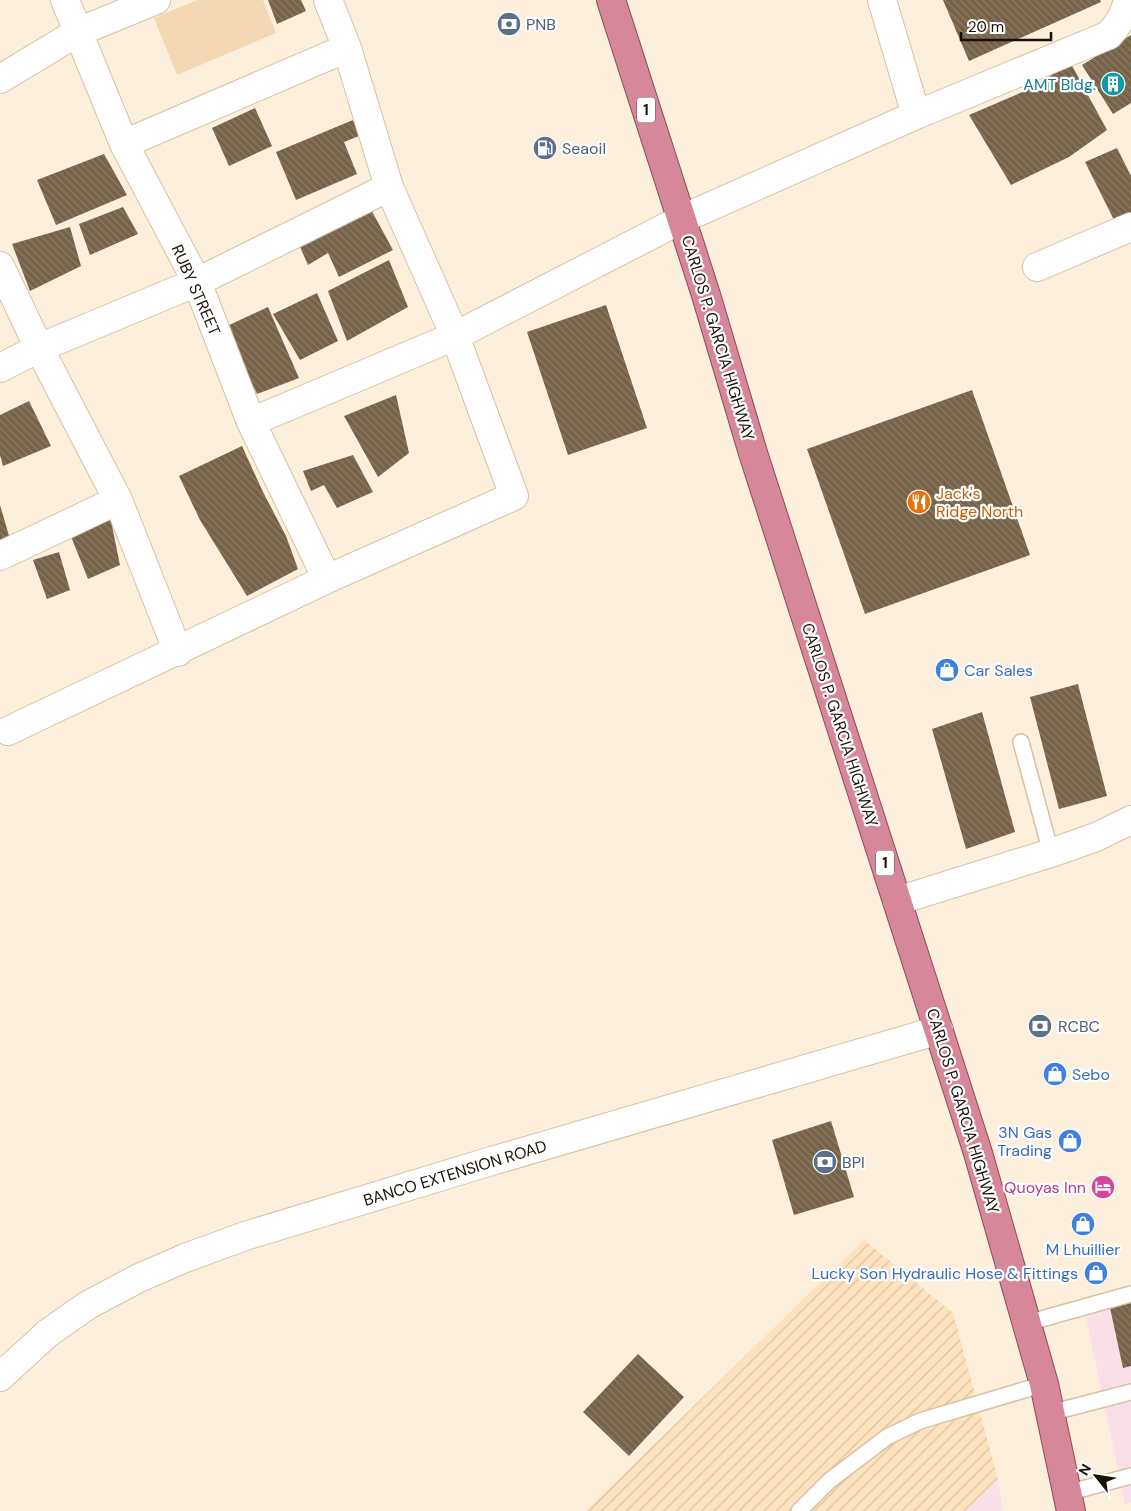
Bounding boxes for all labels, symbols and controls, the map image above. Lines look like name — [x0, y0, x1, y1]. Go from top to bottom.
scale bar — [961, 10, 1051, 42]
bank icon: PNB — [496, 11, 522, 37]
place label: PNB — [526, 14, 556, 35]
text: 20 m — [968, 17, 1004, 37]
building icon: AMT Bldg. — [1100, 71, 1126, 97]
place label: AMT Bldg. — [1023, 74, 1096, 95]
road number: 1 — [637, 98, 655, 122]
fuel station icon: Seaoil — [532, 135, 558, 161]
place label: Seaoil — [562, 138, 606, 159]
street label: CARLOS P. GARCIA HIGHWAY — [677, 233, 759, 443]
street label: RUBY STREET — [167, 241, 225, 339]
place label: Jack's Ridge North — [936, 483, 1023, 522]
restaurant icon: Jack's Ridge North — [906, 489, 932, 515]
street label: CARLOS P. GARCIA HIGHWAY — [797, 620, 883, 830]
shop icon: Car Sales — [934, 657, 960, 683]
place label: Car Sales — [964, 660, 1033, 681]
road number: 1 — [876, 850, 894, 876]
street label: CARLOS P. GARCIA HIGHWAY — [922, 1006, 1004, 1216]
bank icon: RCBC — [1027, 1013, 1053, 1039]
place label: RCBC — [1058, 1016, 1100, 1037]
shop icon: Sebo — [1042, 1061, 1068, 1087]
place label: Sebo — [1072, 1064, 1110, 1085]
place label: 3N Gas Trading — [997, 1122, 1052, 1161]
shop icon: 3N Gas Trading — [1057, 1128, 1083, 1154]
street label: BANCO EXTENSION ROAD — [361, 1135, 549, 1211]
bank icon: BPI — [812, 1149, 838, 1175]
place label: BPI — [842, 1152, 865, 1173]
hotel icon: Quoyas Inn — [1090, 1174, 1116, 1200]
place label: Quoyas Inn — [1004, 1177, 1086, 1198]
shop icon: M Lhuillier — [1070, 1211, 1096, 1237]
place label: M Lhuillier — [1046, 1239, 1120, 1260]
shop icon: Lucky Son Hydraulic Hose & Fittings — [1083, 1260, 1109, 1286]
place label: Lucky Son Hydraulic Hose & Fittings — [811, 1263, 1078, 1284]
north arrow — [1071, 1451, 1121, 1501]
text: N — [1074, 1461, 1095, 1478]

